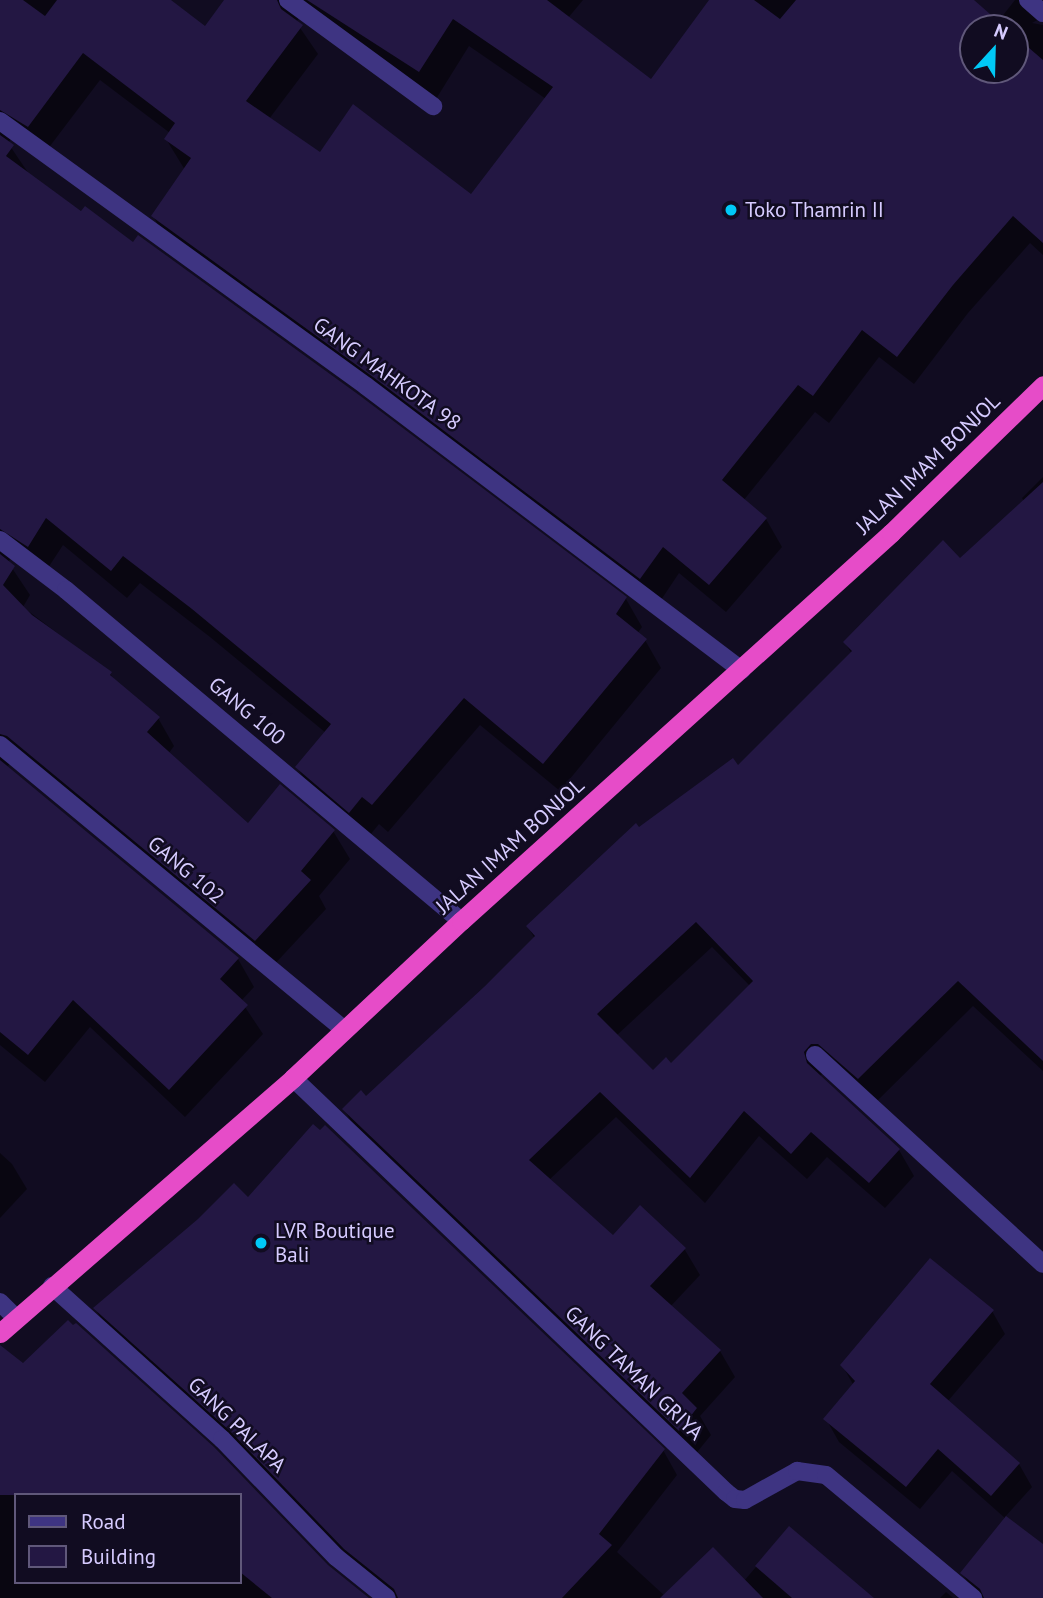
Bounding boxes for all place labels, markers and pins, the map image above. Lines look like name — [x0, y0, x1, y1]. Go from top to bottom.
place label: Toko Thamrin II — [745, 197, 885, 223]
marker: Toko Thamrin II — [723, 202, 739, 218]
place label: LVR Boutique Bali — [275, 1218, 395, 1268]
marker: LVR Boutique Bali — [253, 1235, 269, 1251]

